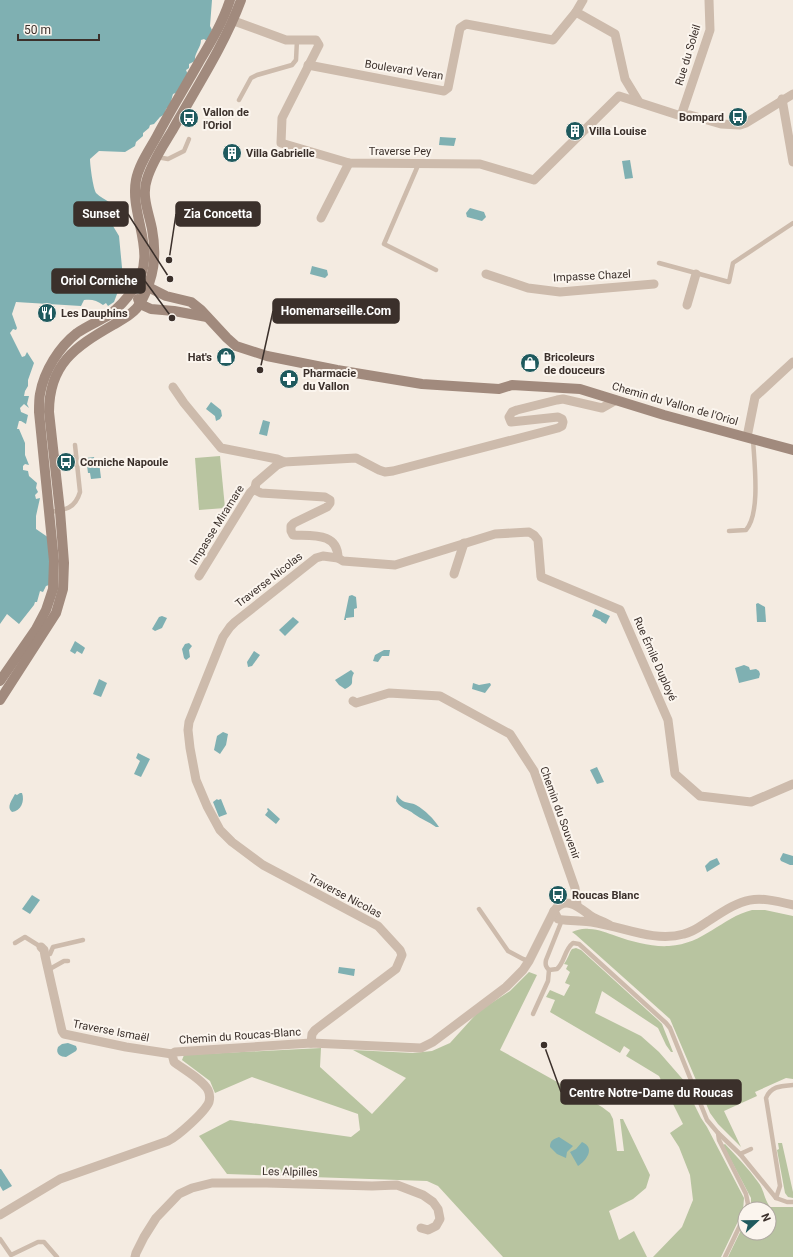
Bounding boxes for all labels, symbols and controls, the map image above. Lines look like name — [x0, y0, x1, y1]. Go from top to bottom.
scale bar — [18, 16, 99, 42]
text: 50 m — [24, 23, 51, 37]
street label: Rue du Soleil — [673, 23, 703, 87]
street label: Boulevard Veran — [364, 57, 444, 83]
place label: Vallon de l'Oriol — [203, 106, 249, 132]
bus stop icon: Bompard — [727, 106, 749, 128]
bus stop icon: Vallon de l'Oriol — [178, 107, 200, 129]
place label: Bompard — [679, 111, 724, 124]
building icon: Villa Louise — [564, 120, 586, 142]
place label: Villa Louise — [589, 125, 646, 138]
building icon: Villa Gabrielle — [221, 142, 243, 164]
street label: Traverse Pey — [369, 145, 432, 158]
place label: Villa Gabrielle — [246, 147, 315, 160]
callout: Sunset — [74, 202, 128, 226]
callout: Zia Concetta — [176, 202, 260, 226]
text: Sunset — [82, 207, 120, 221]
text: Zia Concetta — [184, 207, 253, 221]
street label: Impasse Chazel — [553, 267, 631, 285]
callout: Oriol Corniche — [52, 269, 145, 293]
text: Oriol Corniche — [60, 274, 138, 288]
callout: Homemarseille.Com — [273, 299, 399, 323]
restaurant icon: Les Dauphins — [36, 302, 58, 324]
text: Homemarseille.Com — [281, 304, 391, 318]
place label: Les Dauphins — [61, 307, 128, 320]
shop icon: Hat's — [215, 346, 237, 368]
place label: Hat's — [188, 351, 212, 364]
place label: Bricoleurs de douceurs — [544, 351, 605, 377]
shop icon: Bricoleurs de douceurs — [519, 352, 541, 374]
place label: Pharmacie du Vallon — [303, 367, 356, 393]
pharmacy icon: Pharmacie du Vallon — [278, 368, 300, 390]
street label: Chemin du Vallon de l'Oriol — [610, 380, 740, 428]
bus stop icon: Corniche Napoule — [55, 451, 77, 473]
place label: Corniche Napoule — [80, 456, 168, 469]
street label: Impasse Miramare — [187, 483, 247, 567]
street label: Traverse Nicolas — [233, 550, 305, 610]
street label: Rue Émile Duployé — [631, 615, 679, 703]
street label: Chemin du Souvenir — [537, 765, 583, 861]
street label: Traverse Nicolas — [306, 871, 384, 921]
bus stop icon: Roucas Blanc — [547, 884, 569, 906]
place label: Roucas Blanc — [572, 889, 639, 902]
street label: Traverse Ismaël — [72, 1017, 150, 1045]
street label: Chemin du Roucas-Blanc — [179, 1025, 302, 1047]
callout: Centre Notre-Dame du Roucas — [561, 1080, 741, 1104]
text: Centre Notre-Dame du Roucas — [569, 1086, 733, 1100]
street label: Les Alpilles — [262, 1165, 318, 1179]
north arrow — [737, 1201, 777, 1241]
text: N — [758, 1211, 773, 1224]

